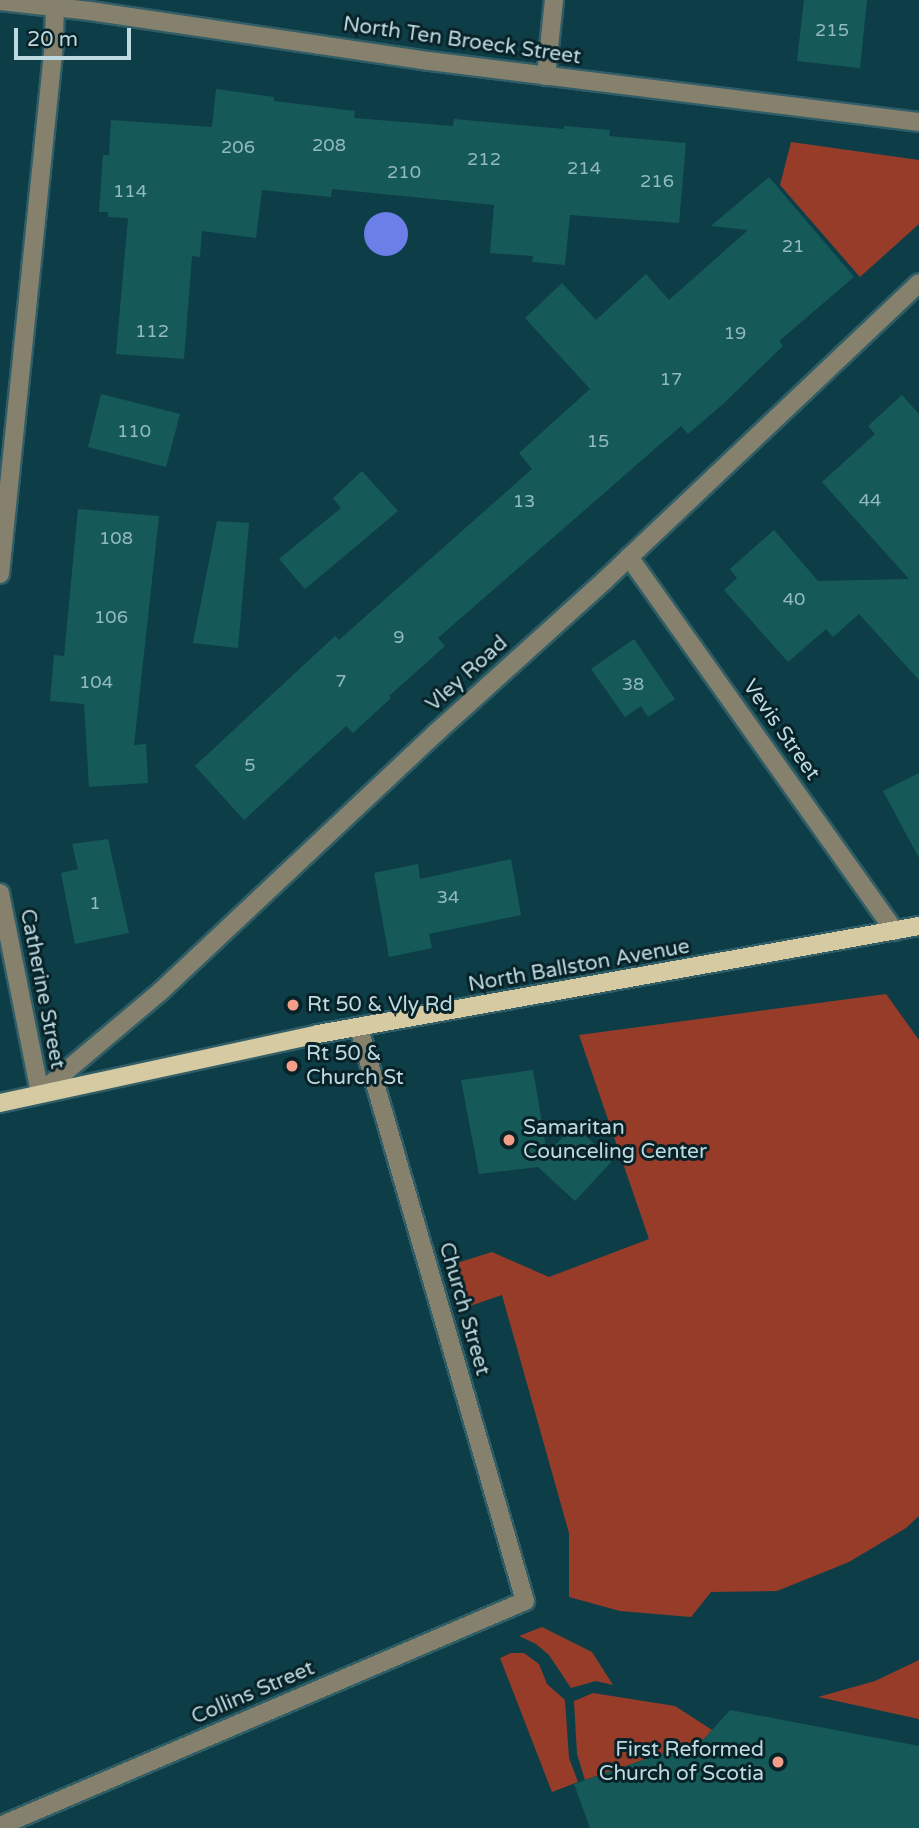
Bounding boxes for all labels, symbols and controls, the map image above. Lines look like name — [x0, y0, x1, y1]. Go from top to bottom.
street label: North Ten Broeck Street — [341, 12, 583, 70]
scale bar — [18, 14, 135, 58]
house number: 215 — [815, 19, 849, 41]
text: 20 m — [27, 27, 78, 52]
house number: 208 — [312, 134, 346, 156]
house number: 206 — [221, 136, 255, 158]
house number: 212 — [467, 148, 501, 170]
house number: 214 — [567, 157, 601, 179]
house number: 210 — [387, 161, 421, 183]
house number: 216 — [640, 170, 674, 192]
house number: 114 — [113, 180, 147, 202]
house number: 21 — [782, 235, 804, 257]
house number: 112 — [135, 320, 169, 342]
house number: 19 — [724, 322, 746, 344]
house number: 17 — [660, 368, 682, 390]
house number: 110 — [117, 420, 151, 442]
house number: 15 — [587, 430, 609, 452]
house number: 44 — [859, 489, 881, 511]
house number: 13 — [513, 490, 535, 512]
house number: 108 — [99, 527, 133, 549]
house number: 40 — [783, 588, 805, 610]
house number: 106 — [94, 606, 128, 628]
house number: 9 — [393, 626, 405, 648]
street label: Vley Road — [421, 631, 513, 717]
house number: 7 — [335, 670, 347, 692]
house number: 104 — [79, 671, 113, 693]
house number: 38 — [622, 673, 644, 695]
street label: Vevis Street — [737, 675, 825, 785]
house number: 5 — [244, 754, 256, 776]
house number: 34 — [437, 886, 459, 908]
house number: 1 — [89, 892, 101, 914]
street label: Catherine Street — [14, 907, 70, 1071]
street label: North Ballston Avenue — [466, 934, 692, 998]
place label: Rt 50 & Vly Rd — [307, 992, 453, 1018]
marker: Rt 50 & Vly Rd — [285, 997, 301, 1013]
place label: Rt 50 & Church St — [306, 1041, 404, 1091]
marker: Rt 50 & Church St — [284, 1058, 300, 1074]
place label: Samaritan Counceling Center — [523, 1115, 707, 1165]
marker: Samaritan Counceling Center — [501, 1132, 517, 1148]
street label: Church Street — [433, 1240, 495, 1378]
street label: Collins Street — [188, 1656, 318, 1730]
place label: First Reformed Church of Scotia — [599, 1737, 764, 1787]
marker: First Reformed Church of Scotia — [770, 1754, 786, 1770]

